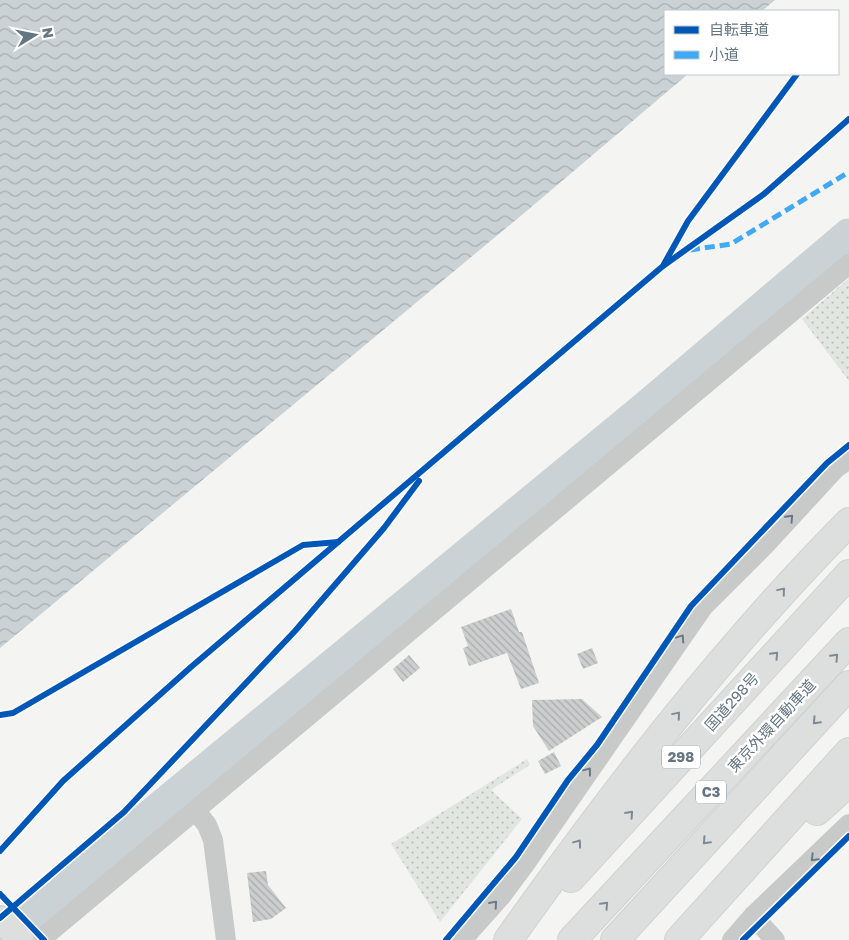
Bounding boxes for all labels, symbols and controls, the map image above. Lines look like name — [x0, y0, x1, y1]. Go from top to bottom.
north arrow — [10, 10, 60, 60]
legend — [664, 10, 839, 75]
text: 自転車道 — [709, 20, 769, 38]
text: N — [39, 26, 58, 39]
text: 小道 — [709, 45, 739, 63]
one-way arrow — [784, 515, 793, 524]
one-way arrow — [776, 588, 785, 597]
one-way arrow — [675, 634, 684, 643]
one-way arrow — [769, 652, 778, 661]
one-way arrow — [829, 654, 838, 663]
street label: 国道298号 — [701, 669, 762, 734]
street label: 東京外環自動車道 — [724, 675, 819, 775]
one-way arrow — [671, 712, 680, 721]
one-way arrow — [813, 715, 822, 724]
road number: 298 — [662, 746, 700, 769]
one-way arrow — [583, 768, 591, 777]
road number: C3 — [696, 780, 726, 804]
one-way arrow — [624, 810, 633, 819]
one-way arrow — [703, 835, 712, 844]
one-way arrow — [572, 840, 580, 849]
one-way arrow — [811, 852, 820, 861]
one-way arrow — [489, 900, 498, 909]
one-way arrow — [599, 901, 608, 910]

